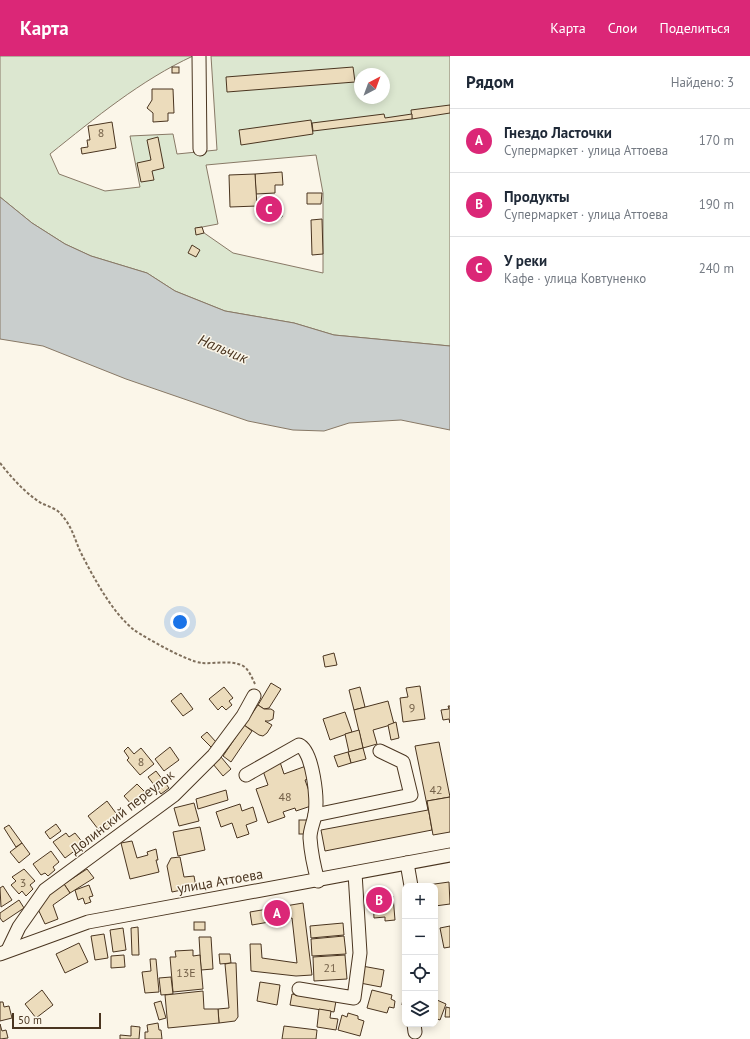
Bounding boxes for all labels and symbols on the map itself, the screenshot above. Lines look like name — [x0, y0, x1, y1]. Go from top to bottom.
north arrow — [354, 68, 390, 104]
house number: 8 — [98, 125, 104, 140]
pin: C — [256, 194, 282, 224]
water label: Нальчик — [195, 330, 252, 368]
your location — [170, 612, 190, 632]
house number: 9 — [409, 700, 415, 715]
house number: 8 — [138, 754, 144, 769]
street label: Долинский переулок — [66, 766, 178, 858]
house number: 42 — [429, 782, 443, 797]
house number: 48 — [278, 789, 292, 804]
street label: улица Аттоева — [176, 865, 264, 897]
house number: 3 — [20, 875, 26, 890]
pin: B — [366, 885, 392, 915]
pin: A — [264, 898, 290, 928]
house number: 21 — [323, 960, 337, 975]
house number: 13Е — [176, 965, 196, 980]
scale bar — [12, 1011, 101, 1030]

